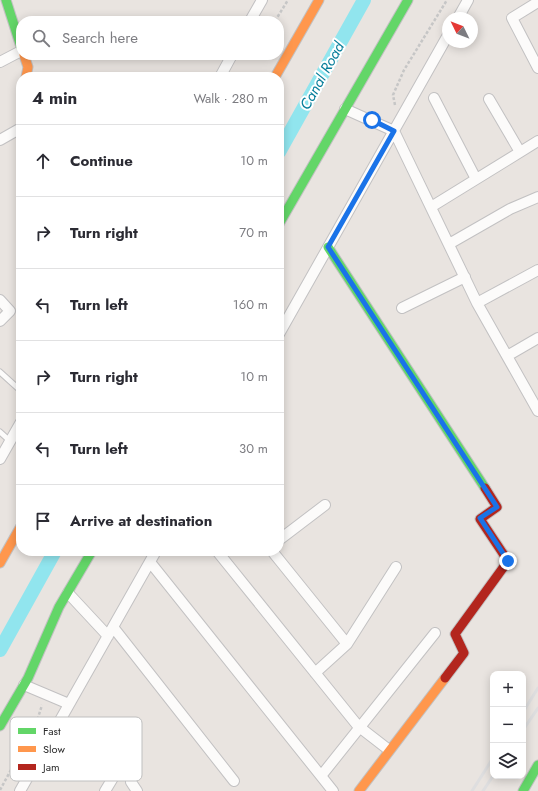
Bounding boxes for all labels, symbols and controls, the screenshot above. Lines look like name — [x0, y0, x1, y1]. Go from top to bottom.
north arrow — [442, 12, 478, 48]
search box — [16, 16, 284, 60]
icon: search — [30, 27, 52, 49]
text: Search here — [62, 27, 138, 49]
water label: Canal Road — [294, 37, 350, 114]
text: 4 min — [32, 86, 77, 110]
text: Walk · 280 m — [193, 89, 268, 108]
route start — [363, 111, 381, 129]
icon: ahead — [32, 150, 54, 172]
text: Continue — [70, 150, 133, 172]
text: 10 m — [240, 151, 268, 170]
icon: right — [32, 222, 54, 244]
text: Turn right — [70, 222, 138, 244]
text: 70 m — [239, 223, 268, 242]
icon: left — [32, 294, 54, 316]
text: Turn left — [70, 294, 128, 316]
text: 160 m — [233, 295, 268, 314]
icon: right — [32, 366, 54, 388]
text: Turn right — [70, 366, 138, 388]
text: 10 m — [240, 367, 268, 386]
icon: left — [32, 438, 54, 460]
text: Turn left — [70, 438, 128, 460]
text: 30 m — [239, 439, 268, 458]
icon: arrive — [32, 510, 54, 532]
text: Arrive at destination — [70, 510, 212, 532]
route end — [499, 552, 517, 570]
map controls — [490, 671, 526, 779]
button: + — [490, 671, 526, 707]
button: − — [490, 707, 526, 743]
legend — [10, 717, 142, 781]
text: Fast — [43, 723, 61, 739]
text: Slow — [43, 741, 65, 757]
button: layers — [490, 743, 526, 779]
text: Jam — [41, 759, 60, 775]

